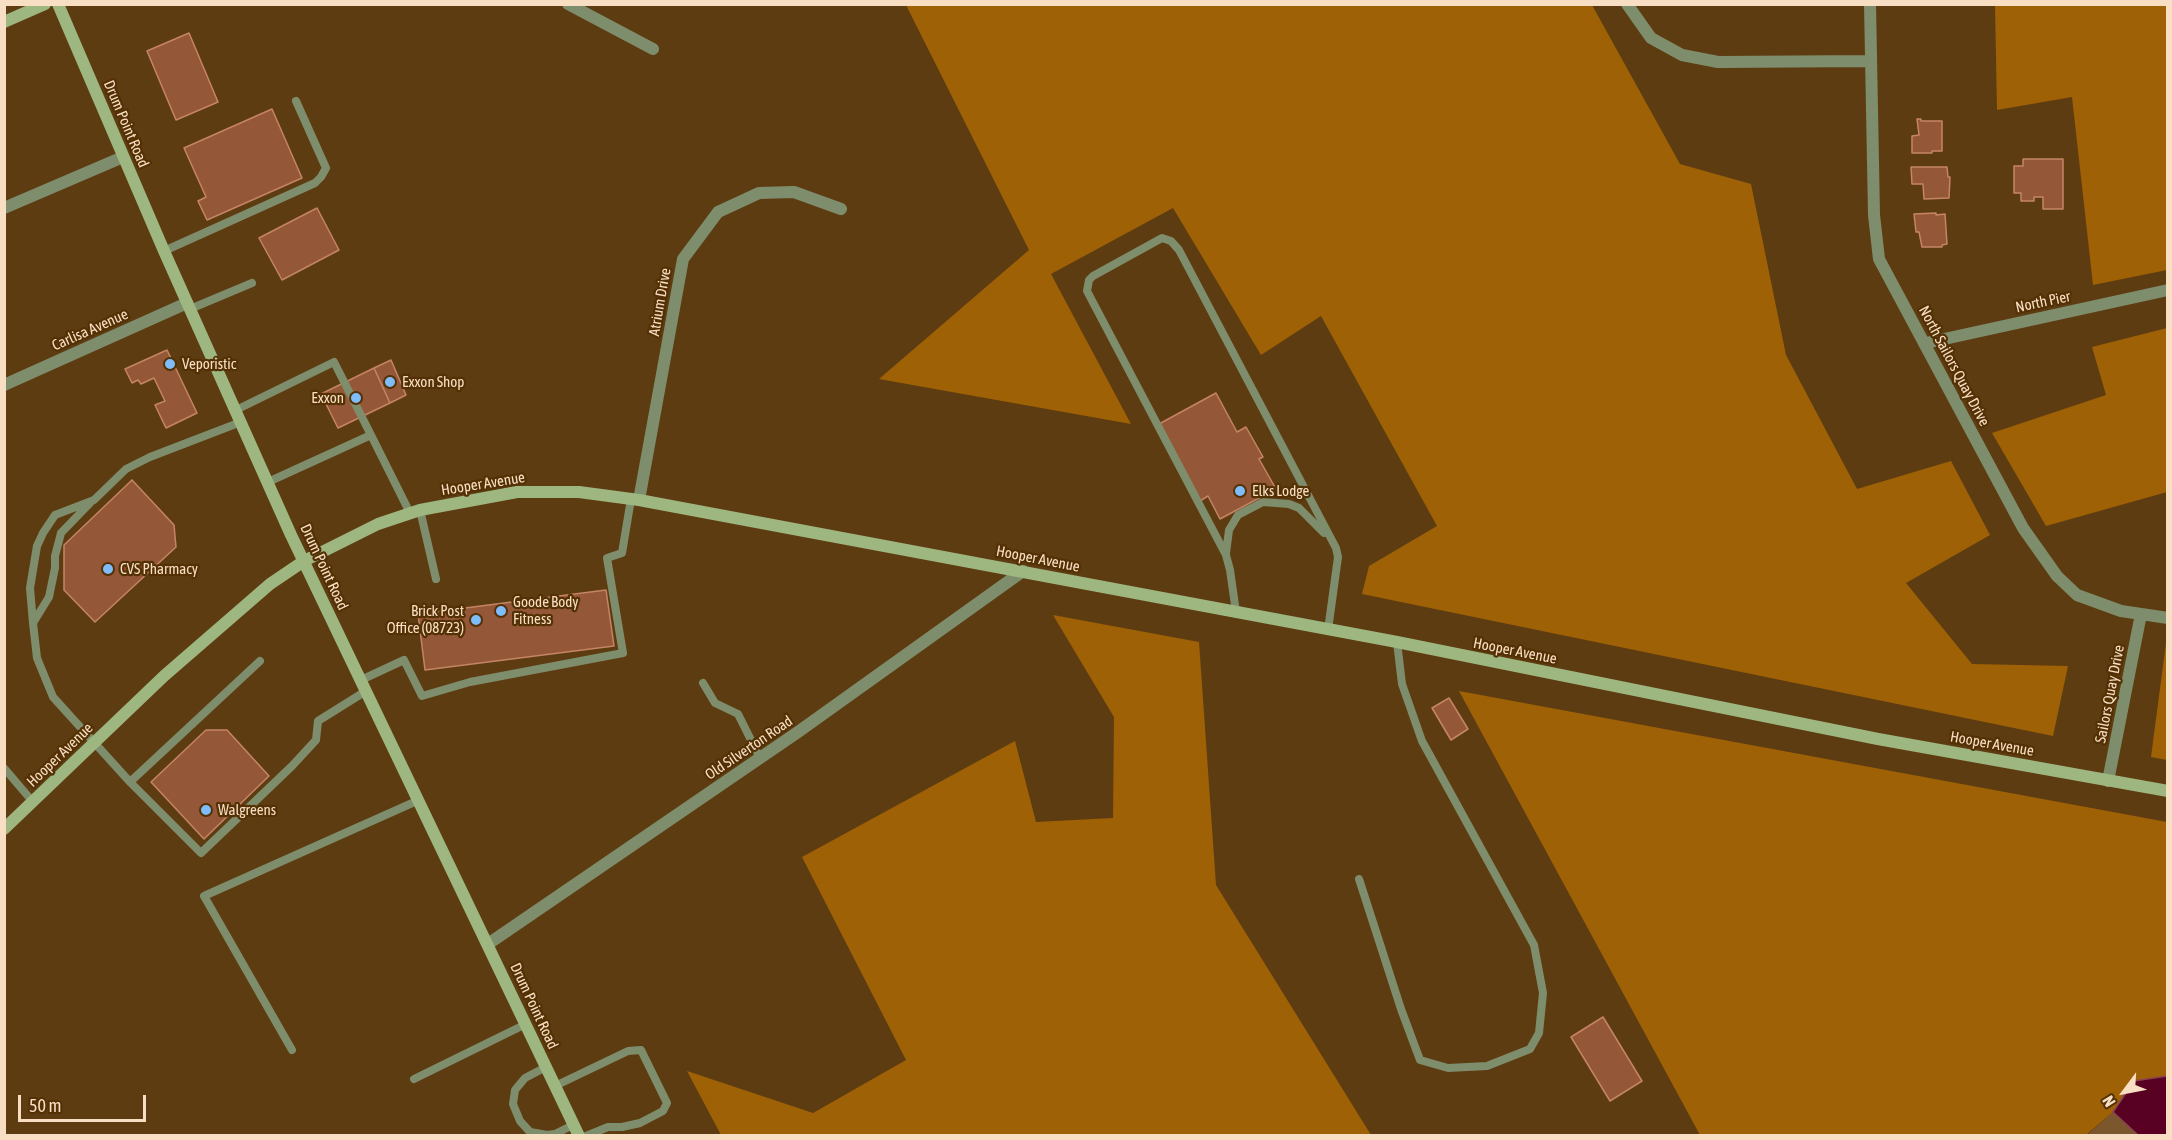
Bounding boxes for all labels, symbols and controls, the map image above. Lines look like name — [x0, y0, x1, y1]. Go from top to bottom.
street label: Drum Point Road — [100, 78, 152, 170]
street label: Atrium Drive — [645, 267, 675, 337]
street label: North Pier — [2014, 287, 2072, 317]
street label: North Sailors Quay Drive — [1915, 303, 1993, 429]
street label: Carlisa Avenue — [49, 305, 131, 355]
place label: Veporistic — [182, 355, 236, 373]
marker: Veporistic — [163, 357, 177, 371]
place label: Exxon Shop — [402, 373, 464, 391]
marker: Exxon Shop — [383, 375, 397, 389]
place label: Exxon — [311, 389, 344, 407]
marker: Exxon — [349, 391, 363, 405]
street label: Hooper Avenue — [440, 468, 526, 500]
place label: Elks Lodge — [1252, 482, 1309, 500]
marker: Elks Lodge — [1233, 484, 1247, 498]
street label: Drum Point Road — [296, 521, 352, 613]
street label: Hooper Avenue — [995, 542, 1081, 576]
place label: CVS Pharmacy — [120, 560, 198, 578]
marker: CVS Pharmacy — [101, 562, 115, 576]
place label: Goode Body Fitness — [513, 593, 578, 628]
place label: Brick Post Office (08723) — [387, 602, 464, 637]
marker: Goode Body Fitness — [494, 604, 508, 618]
marker: Brick Post Office (08723) — [469, 613, 483, 627]
street label: Hooper Avenue — [1472, 634, 1558, 668]
street label: Sailors Quay Drive — [2092, 643, 2128, 745]
street label: Old Silverton Road — [702, 712, 796, 784]
street label: Hooper Avenue — [23, 719, 97, 791]
street label: Hooper Avenue — [1949, 728, 2035, 760]
place label: Walgreens — [218, 801, 276, 819]
marker: Walgreens — [199, 803, 213, 817]
street label: Drum Point Road — [506, 960, 562, 1052]
north arrow — [2094, 1062, 2154, 1122]
scale bar — [21, 1083, 148, 1121]
text: N — [2099, 1093, 2119, 1110]
text: 50 m — [29, 1095, 61, 1116]

